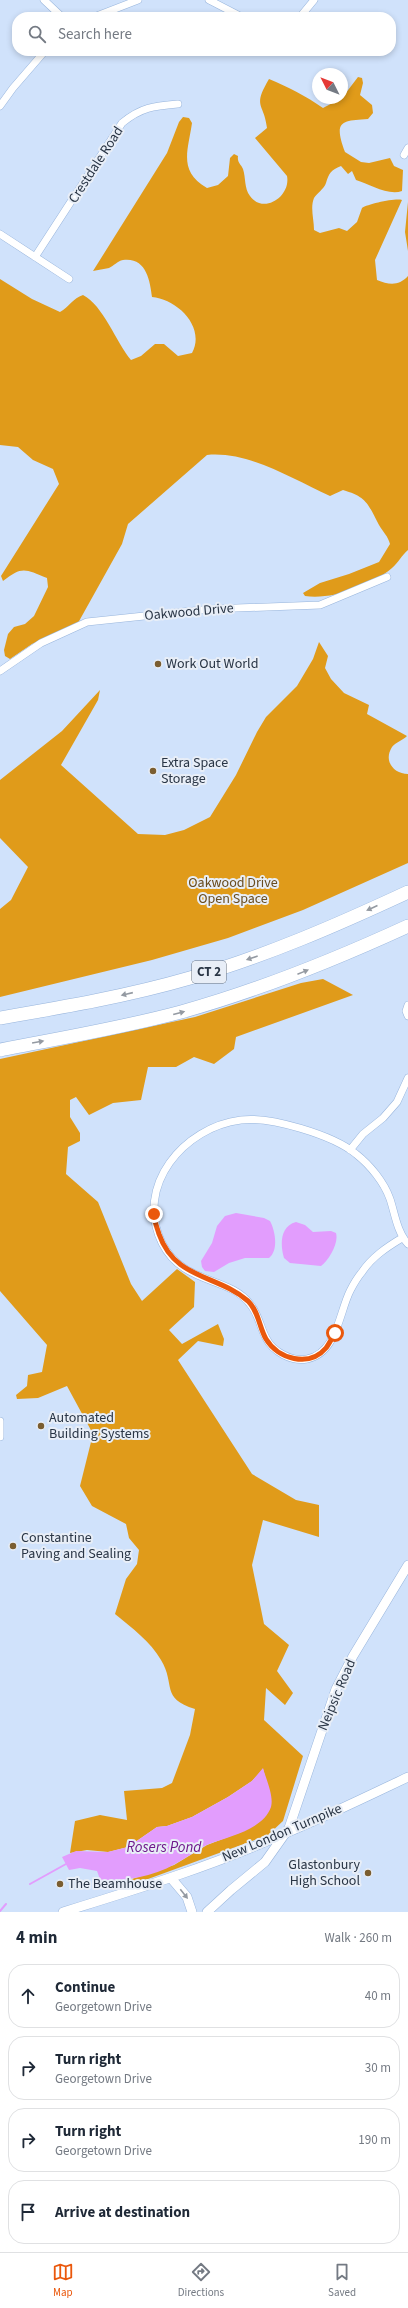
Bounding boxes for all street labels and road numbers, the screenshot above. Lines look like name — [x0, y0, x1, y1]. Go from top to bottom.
street label: Crestdale Road — [64, 123, 128, 207]
street label: Oakwood Drive — [144, 598, 234, 626]
road number: CT 2 — [192, 961, 226, 983]
street label: Neipsic Road — [313, 1656, 361, 1734]
street label: New London Turnpike — [219, 1799, 345, 1867]

